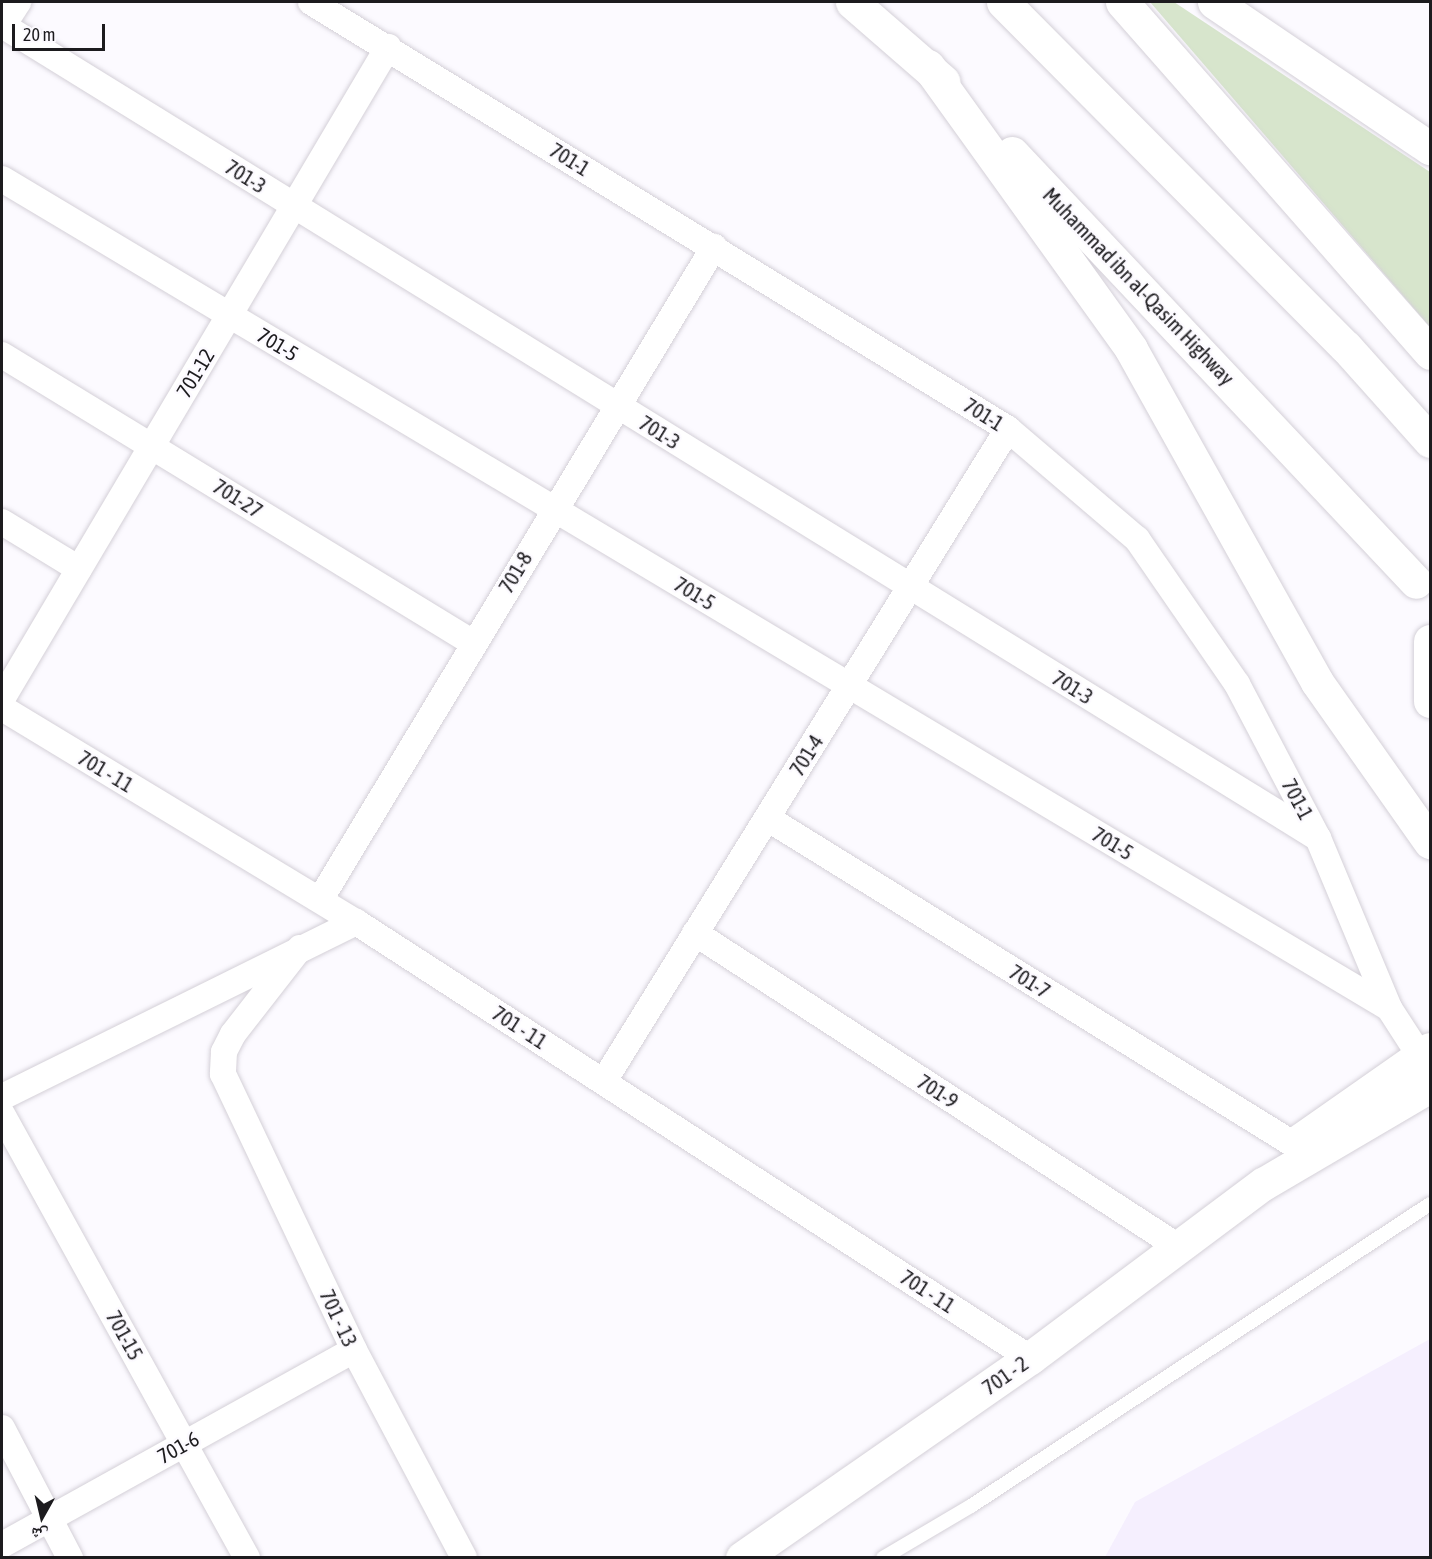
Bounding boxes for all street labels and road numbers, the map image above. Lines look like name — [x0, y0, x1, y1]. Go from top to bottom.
street label: 701-1 — [545, 137, 595, 181]
street label: 701-3 — [221, 154, 271, 198]
street label: Muhammad ibn al-Qasim Highway — [1038, 182, 1240, 390]
street label: 701-5 — [253, 322, 303, 366]
street label: 701-12 — [171, 344, 219, 402]
street label: 701-1 — [959, 392, 1009, 436]
street label: 701-3 — [635, 410, 685, 454]
street label: 701-27 — [209, 473, 267, 523]
street label: 701-8 — [493, 547, 537, 597]
street label: 701-5 — [670, 571, 720, 615]
street label: 701-3 — [1048, 665, 1098, 709]
street label: 701-4 — [784, 730, 828, 780]
street label: 701 - 11 — [74, 745, 138, 797]
street label: 701-1 — [1277, 774, 1319, 824]
street label: 701-5 — [1088, 821, 1138, 865]
street label: 701-7 — [1005, 959, 1055, 1003]
street label: 701 - 11 — [488, 1000, 552, 1054]
street label: 701-9 — [913, 1069, 963, 1113]
street label: 701 - 11 — [896, 1264, 960, 1318]
street label: 701 - 13 — [315, 1285, 363, 1351]
street label: 701-15 — [101, 1306, 149, 1364]
street label: 701 - 2 — [977, 1350, 1033, 1400]
street label: 701-6 — [153, 1425, 203, 1469]

